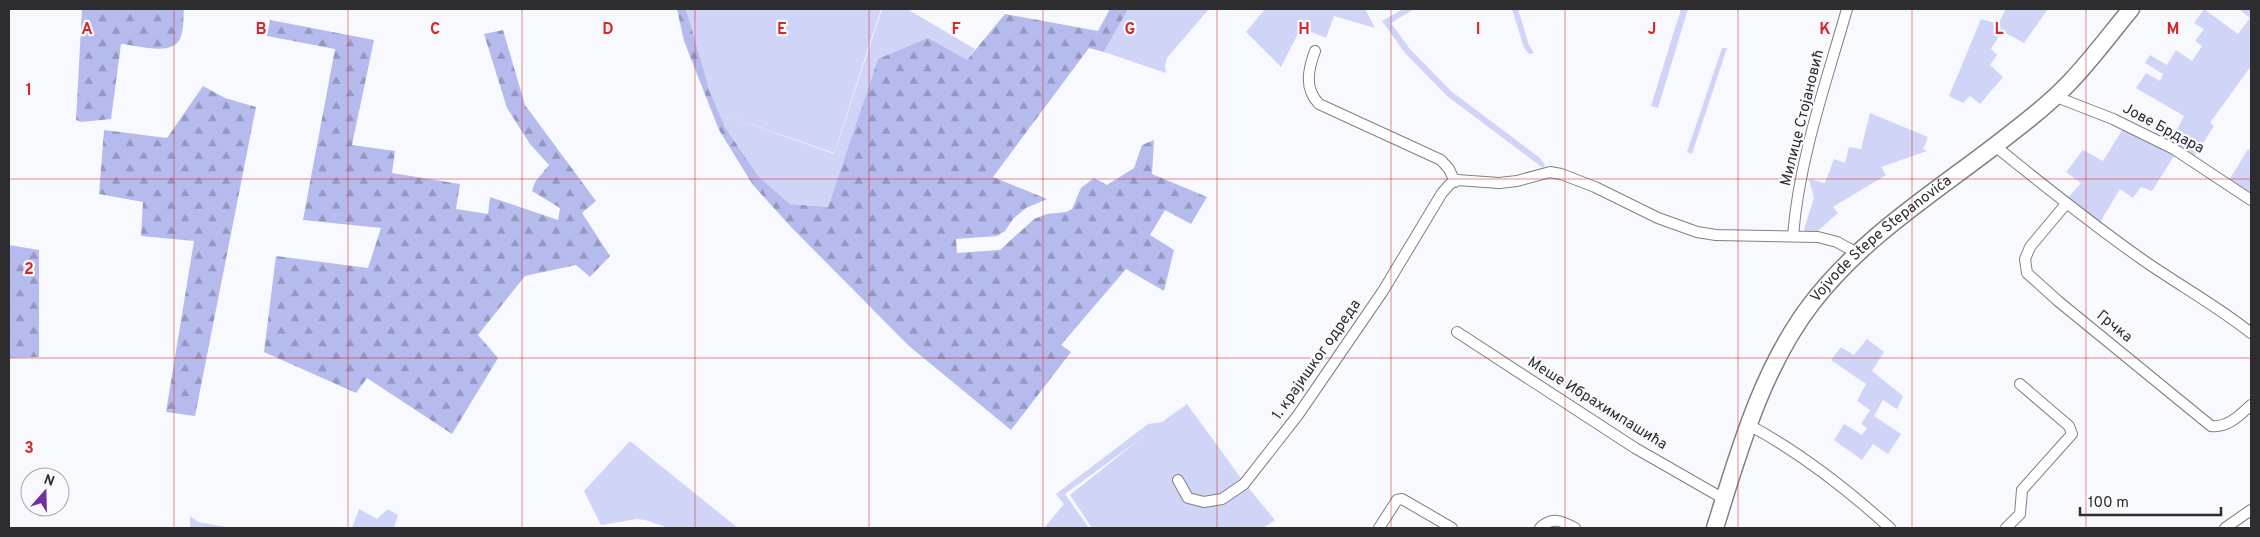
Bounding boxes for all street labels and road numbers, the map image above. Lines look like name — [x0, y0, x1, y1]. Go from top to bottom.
street label: Милице Стојановић — [1777, 48, 1829, 188]
street label: Јове Брдара — [2119, 100, 2207, 158]
street label: Vojvode Stepe Stepanovića — [1807, 172, 1956, 306]
street label: 1. крајишког одреда — [1268, 296, 1366, 424]
street label: Грчка — [2092, 307, 2136, 347]
street label: Меше Ибрахимпашића — [1524, 353, 1670, 455]

